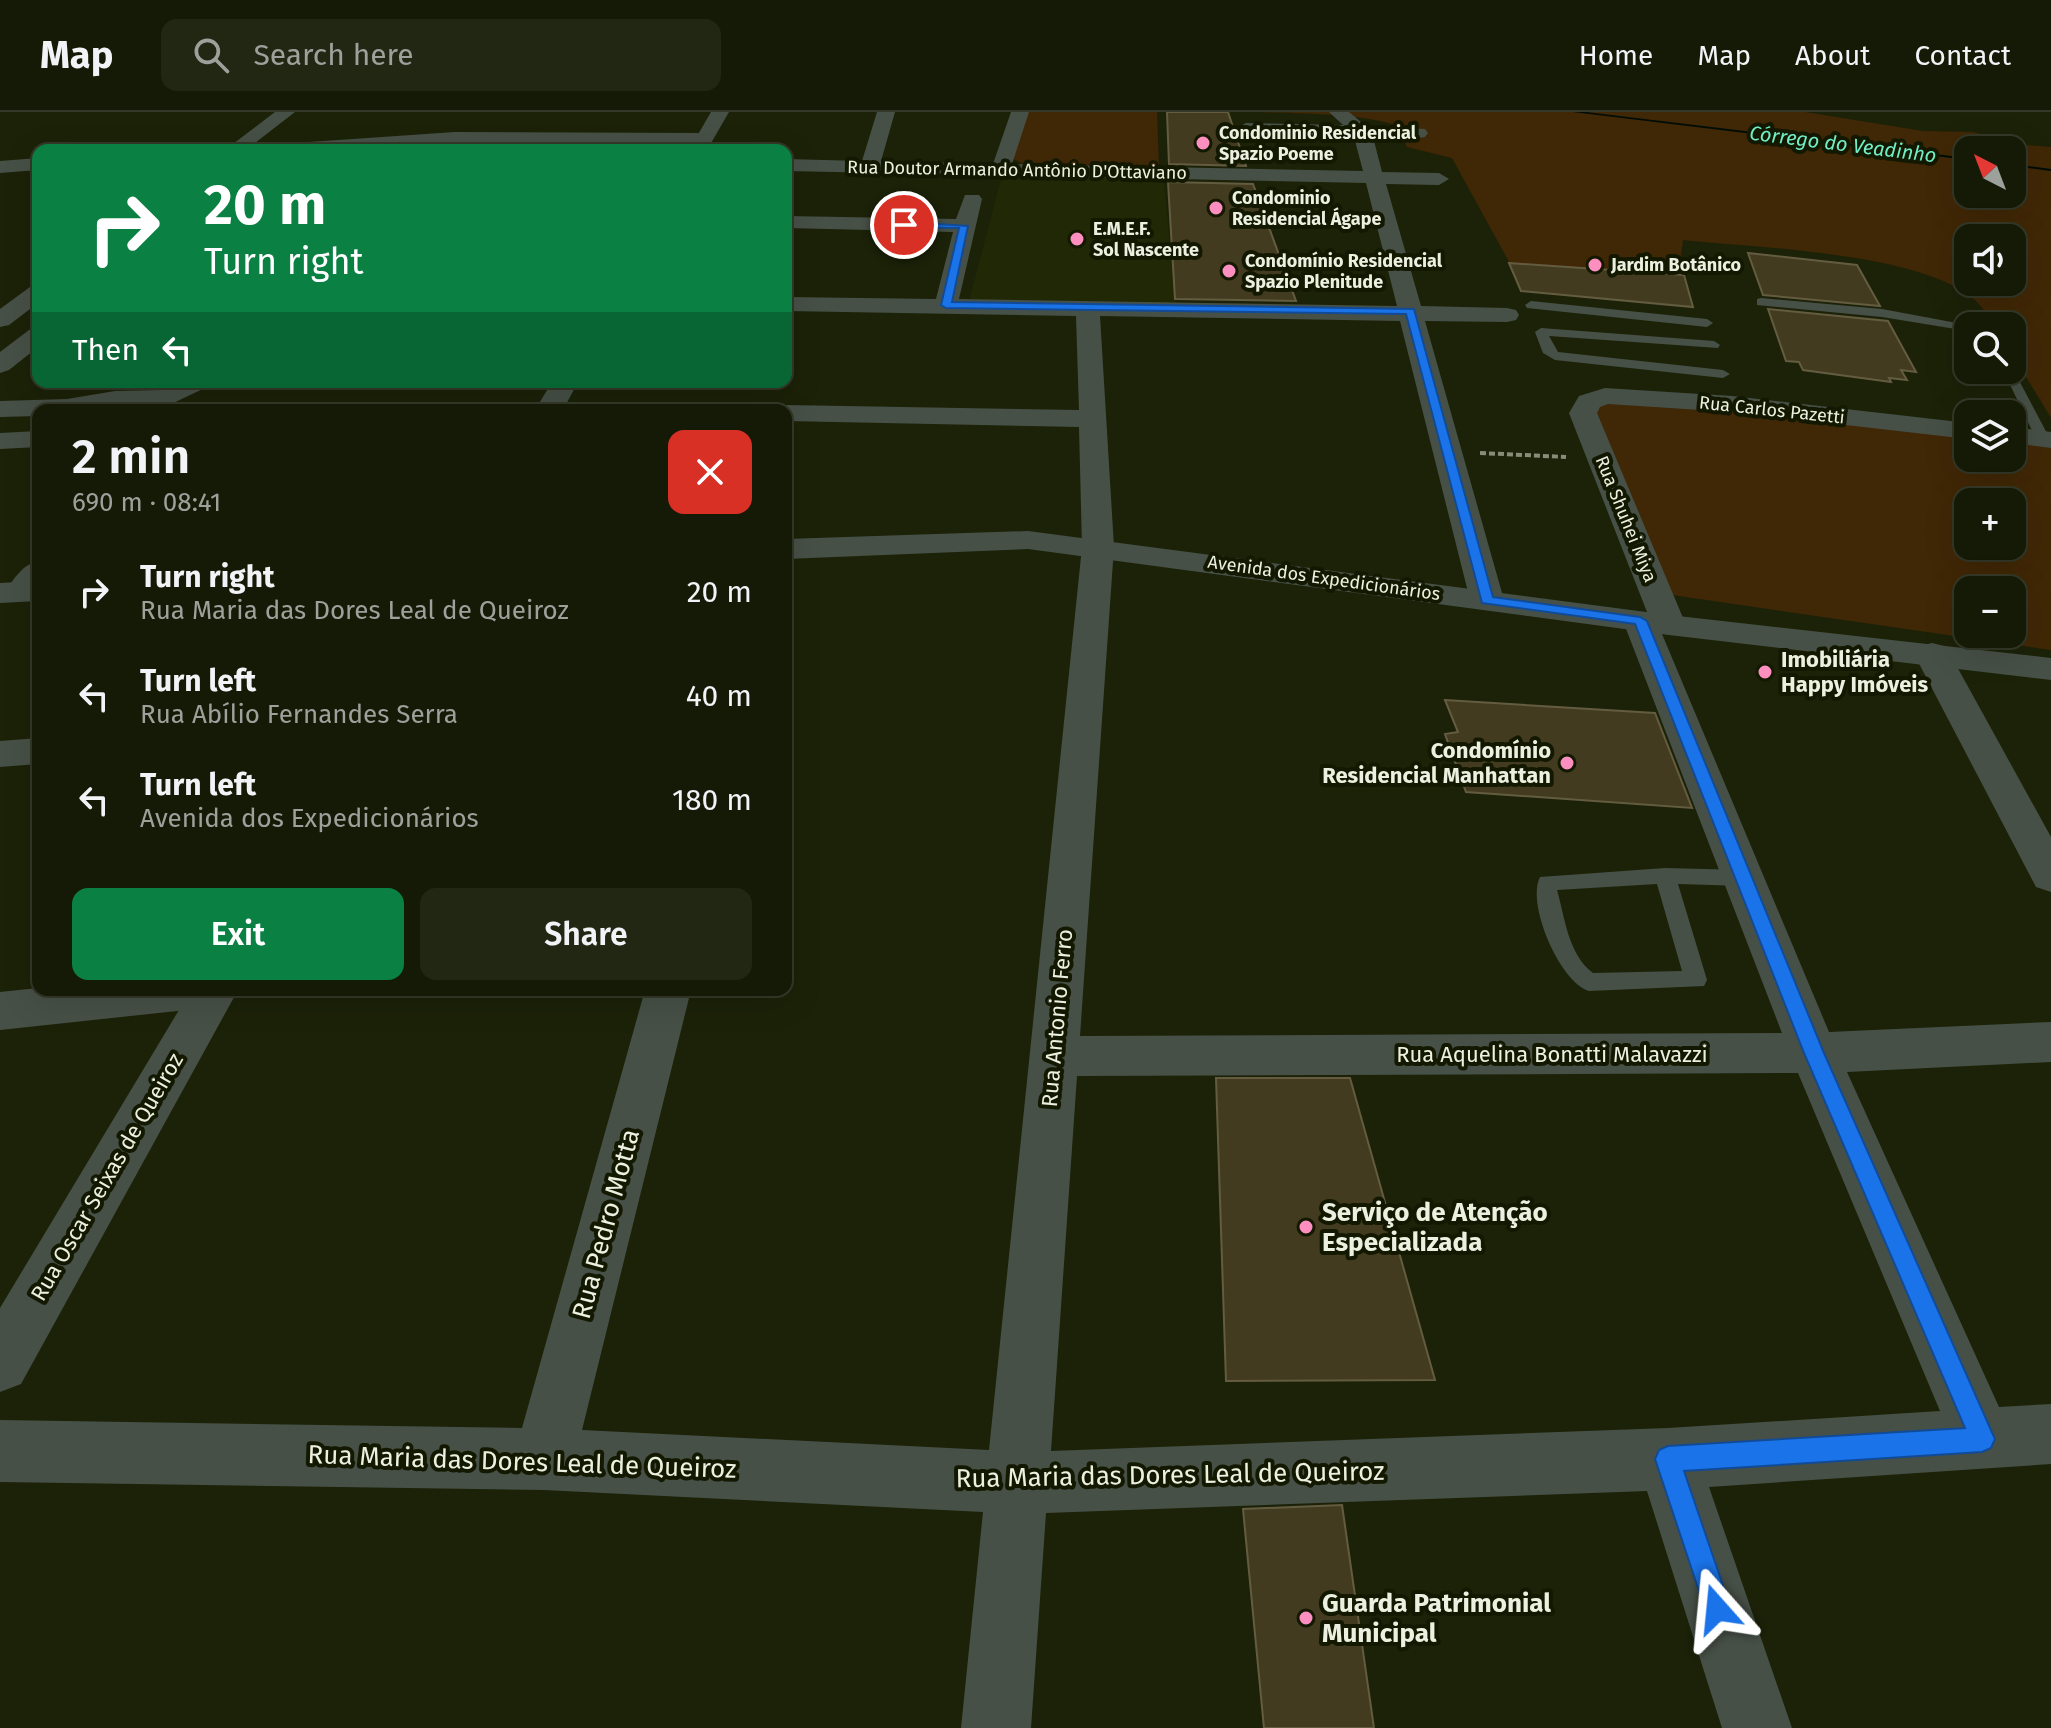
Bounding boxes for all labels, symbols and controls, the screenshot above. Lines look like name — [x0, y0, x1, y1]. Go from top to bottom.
search box — [161, 19, 721, 91]
text: Map — [40, 32, 113, 78]
icon: search — [189, 33, 233, 77]
text: Search here — [253, 37, 414, 73]
text: Home — [1579, 39, 1653, 72]
text: Map — [1697, 39, 1751, 72]
text: About — [1795, 39, 1870, 72]
text: Contact — [1914, 39, 2011, 72]
water label: Córrego do Veadinho — [1748, 121, 1938, 167]
place label: Condominio Residencial Spazio Poeme — [1219, 122, 1417, 165]
marker: Condominio Residencial Spazio Poeme — [1194, 134, 1212, 152]
north arrow — [1954, 136, 2026, 208]
map controls — [1954, 136, 2026, 648]
street label: Rua Doutor Armando Antônio D'Ottaviano — [847, 156, 1187, 184]
text: 20 m — [204, 172, 326, 239]
icon: right — [72, 176, 176, 280]
place label: Condominio Residencial Ágape — [1232, 187, 1381, 230]
pin — [870, 191, 938, 259]
marker: Condominio Residencial Ágape — [1207, 199, 1225, 217]
icon: arrive — [882, 203, 926, 247]
place label: E.M.E.F. Sol Nascente — [1093, 218, 1199, 261]
button: sound — [1954, 224, 2026, 296]
marker: E.M.E.F. Sol Nascente — [1068, 230, 1086, 248]
text: Turn right — [204, 240, 364, 284]
place label: Condomínio Residencial Spazio Plenitude — [1245, 250, 1443, 293]
place label: Jardim Botânico — [1610, 254, 1741, 276]
marker: Jardim Botânico — [1586, 256, 1604, 274]
marker: Condomínio Residencial Spazio Plenitude — [1220, 262, 1238, 280]
button: search — [1954, 312, 2026, 384]
icon: left — [155, 328, 199, 372]
text: Then — [72, 332, 139, 368]
street label: Rua Carlos Pazetti — [1698, 391, 1846, 429]
button: layers — [1954, 400, 2026, 472]
text: 2 min — [72, 428, 190, 486]
button: close — [668, 430, 752, 514]
street label: Rua Shuhei Miya — [1591, 453, 1661, 585]
text: 690 m · 08:41 — [72, 487, 221, 518]
button: + — [1954, 488, 2026, 560]
street label: Avenida dos Expedicionários — [1206, 551, 1442, 605]
text: Turn right — [140, 559, 275, 595]
icon: right — [72, 570, 116, 614]
text: 20 m — [687, 574, 752, 610]
button: − — [1954, 576, 2026, 648]
text: Rua Maria das Dores Leal de Queiroz — [140, 595, 569, 626]
place label: Imobiliária Happy Imóveis — [1781, 646, 1929, 698]
text: Turn left — [140, 663, 256, 699]
marker: Imobiliária Happy Imóveis — [1756, 663, 1774, 681]
icon: left — [72, 674, 116, 718]
text: 40 m — [686, 678, 752, 714]
text: Rua Abílio Fernandes Serra — [140, 699, 458, 730]
place label: Condomínio Residencial Manhattan — [1322, 737, 1551, 789]
marker: Condomínio Residencial Manhattan — [1558, 754, 1576, 772]
text: Turn left — [140, 767, 256, 803]
icon: left — [72, 778, 116, 822]
text: 180 m — [672, 782, 752, 818]
text: Avenida dos Expedicionários — [140, 803, 479, 834]
button: Exit — [72, 888, 404, 980]
button: Share — [420, 888, 752, 980]
street label: Rua Antonio Ferro — [1036, 928, 1078, 1108]
street label: Rua Aquelina Bonatti Malavazzi — [1396, 1041, 1708, 1068]
street label: Rua Oscar Seixas de Queiroz — [25, 1048, 189, 1306]
street label: Rua Pedro Motta — [566, 1126, 646, 1322]
place label: Serviço de Atenção Especializada — [1322, 1197, 1548, 1258]
marker: Serviço de Atenção Especializada — [1297, 1218, 1315, 1236]
street label: Rua Maria das Dores Leal de Queiroz — [307, 1439, 737, 1485]
street label: Rua Maria das Dores Leal de Queiroz — [955, 1456, 1385, 1494]
position arrow — [1675, 1567, 1759, 1651]
place label: Guarda Patrimonial Municipal — [1322, 1588, 1551, 1649]
marker: Guarda Patrimonial Municipal — [1297, 1609, 1315, 1627]

